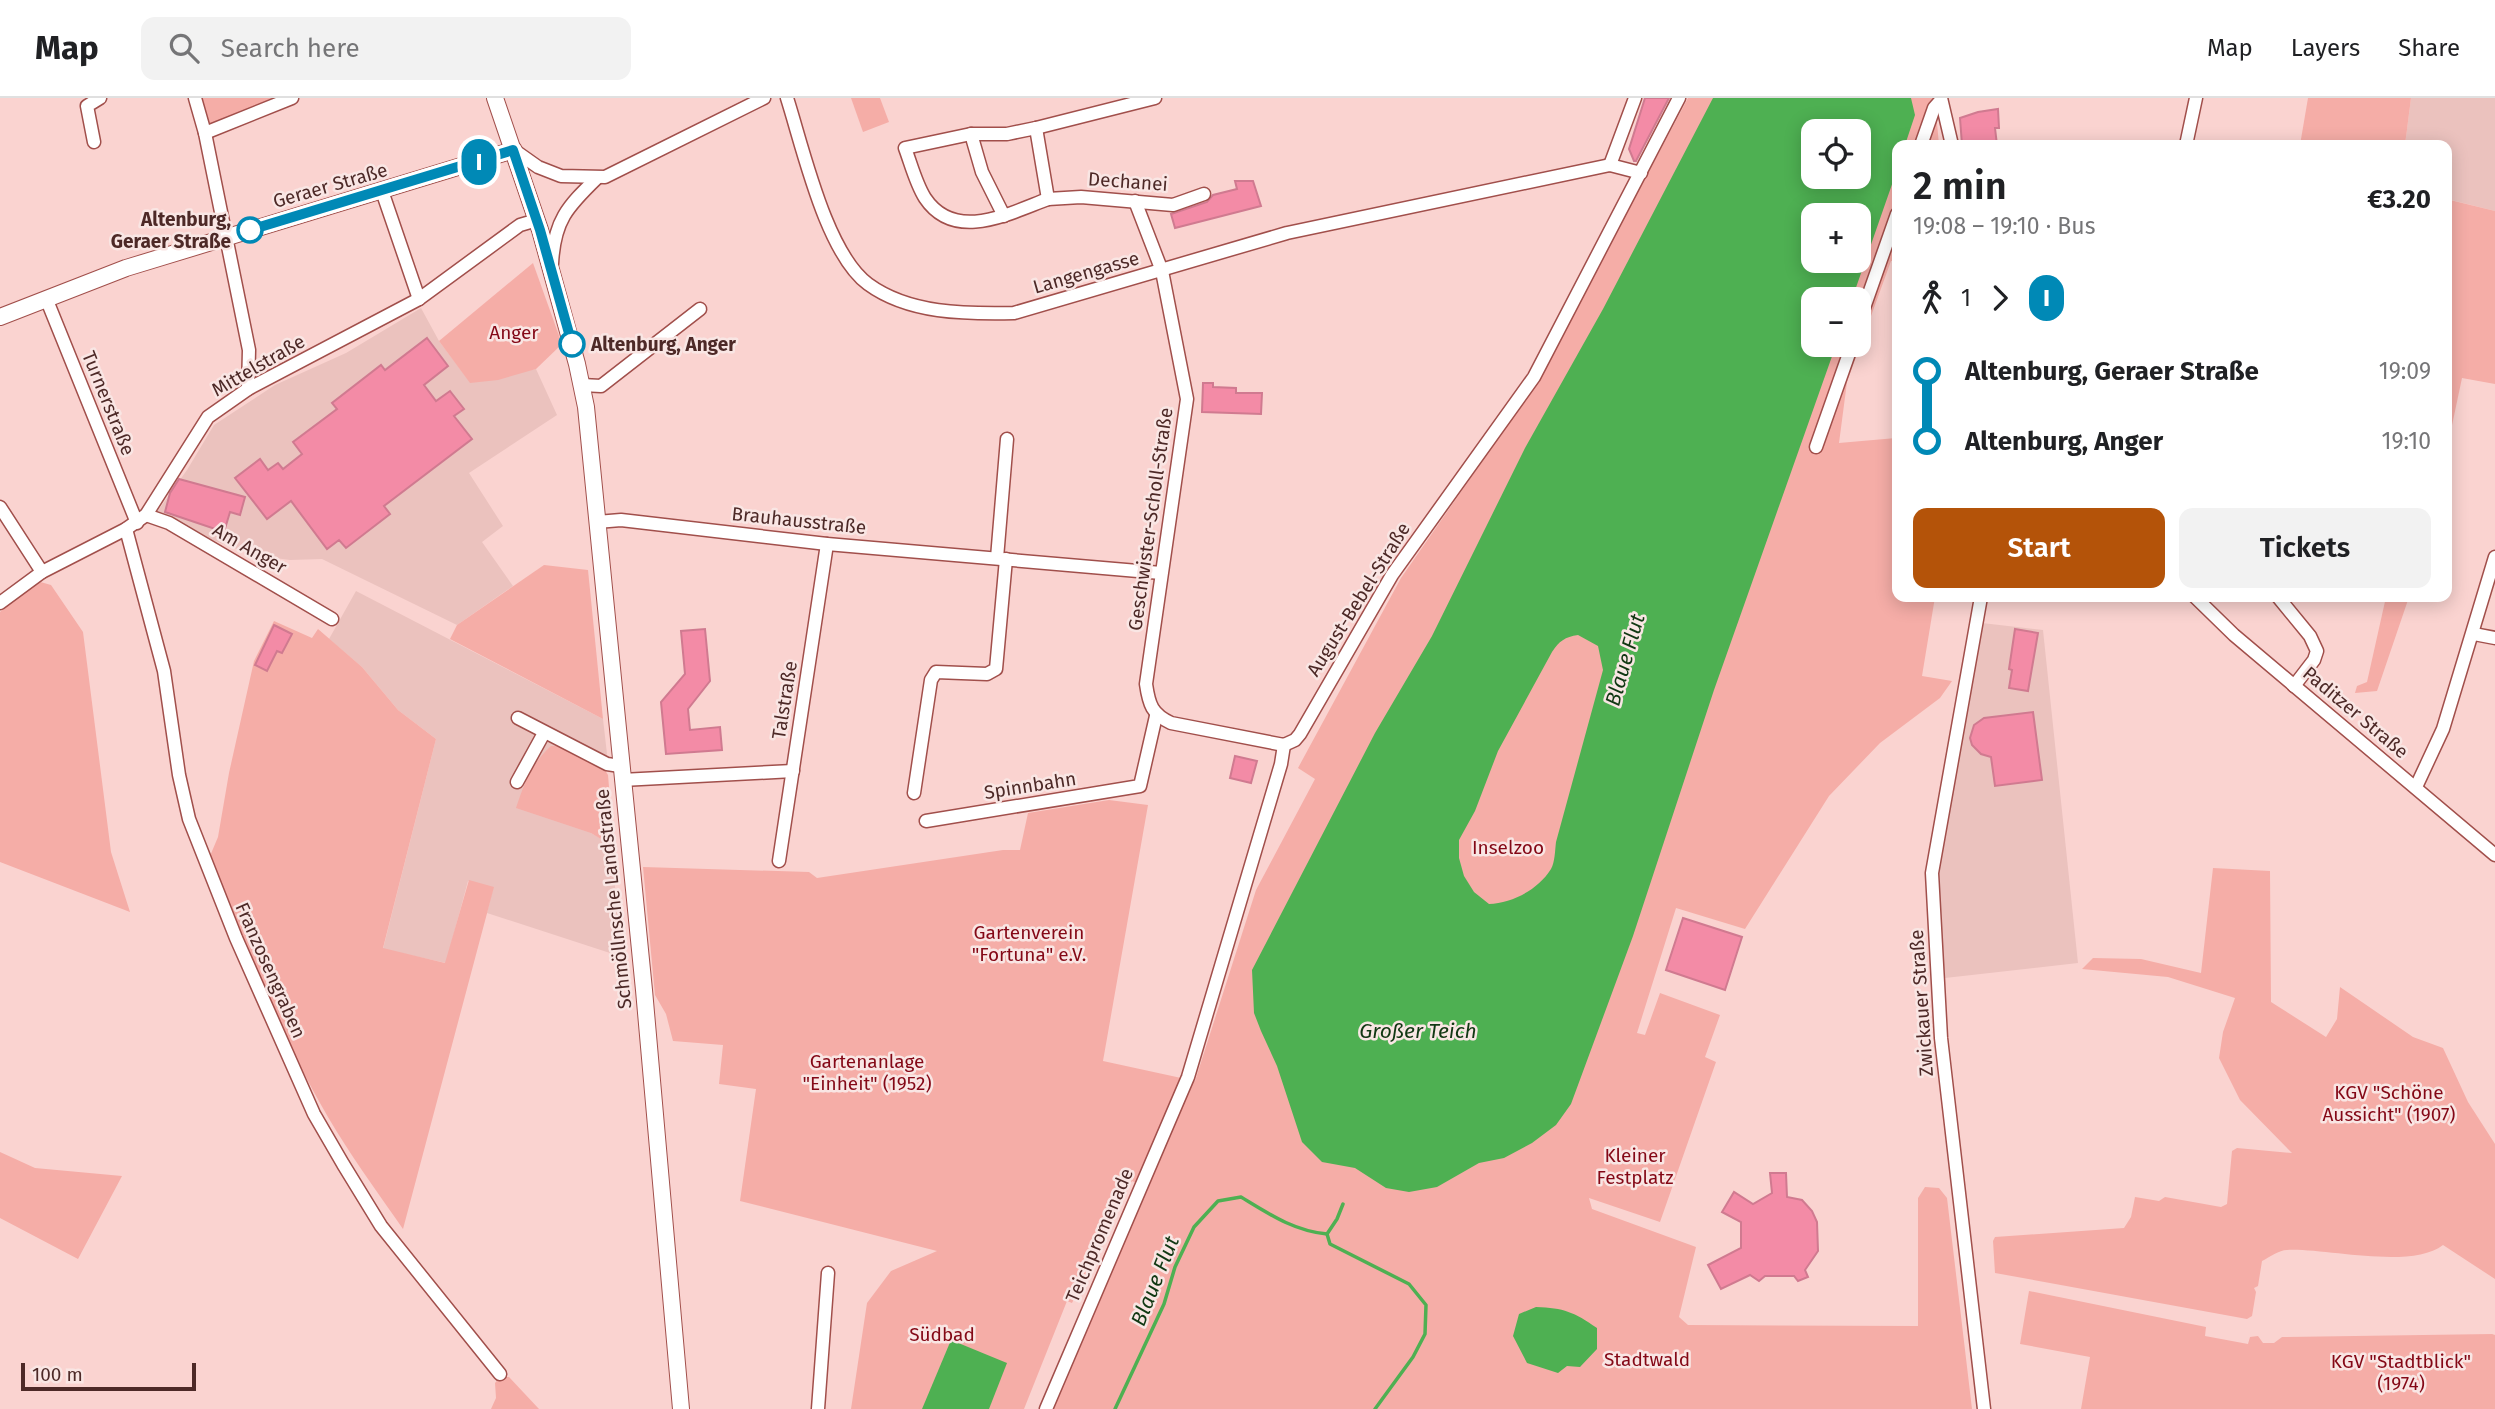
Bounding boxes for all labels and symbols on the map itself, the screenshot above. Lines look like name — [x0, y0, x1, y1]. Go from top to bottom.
line badge: I — [456, 139, 502, 185]
street label: Geraer Straße — [270, 158, 390, 213]
street label: Dechanei — [1087, 167, 1169, 196]
place label: Altenburg, Geraer Straße — [111, 208, 231, 253]
marker: Altenburg, Geraer Straße — [237, 217, 263, 243]
street label: Langengasse — [1030, 246, 1142, 299]
park label: Anger — [489, 321, 539, 344]
street label: Mittelstraße — [208, 330, 309, 401]
marker: Altenburg, Anger — [559, 331, 585, 357]
place label: Altenburg, Anger — [590, 333, 736, 356]
street label: Turnerstraße — [77, 348, 140, 459]
street label: Geschwister-Scholl-Straße — [1123, 406, 1178, 632]
street label: Brauhausstraße — [731, 502, 867, 539]
street label: Am Anger — [209, 518, 291, 579]
street label: August-Bebel-Straße — [1302, 518, 1415, 680]
water label: Blaue Flut — [1599, 610, 1651, 709]
street label: Talstraße — [767, 659, 802, 741]
street label: Paditzer Straße — [2298, 662, 2413, 763]
street label: Spinnbahn — [982, 767, 1078, 804]
street label: Schmöllnsche Landstraße — [591, 788, 636, 1010]
park label: Inselzoo — [1472, 836, 1544, 859]
street label: Franzosengraben — [230, 899, 311, 1042]
park label: Gartenverein "Fortuna" e.V. — [972, 921, 1086, 966]
street label: Zwickauer Straße — [1905, 929, 1938, 1077]
water label: Großer Teich — [1359, 1018, 1477, 1044]
park label: Gartenanlage "Einheit" (1952) — [802, 1050, 932, 1095]
park label: KGV "Schöne Aussicht" (1907) — [2322, 1081, 2456, 1126]
park label: Kleiner Festplatz — [1596, 1144, 1674, 1189]
street label: Teichpromenade — [1061, 1165, 1138, 1306]
water label: Blaue Flut — [1125, 1232, 1185, 1330]
park label: Südbad — [909, 1323, 975, 1346]
park label: Stadtwald — [1604, 1348, 1690, 1371]
park label: KGV "Stadtblick" (1974) — [2331, 1350, 2471, 1395]
scale bar — [21, 1360, 196, 1392]

